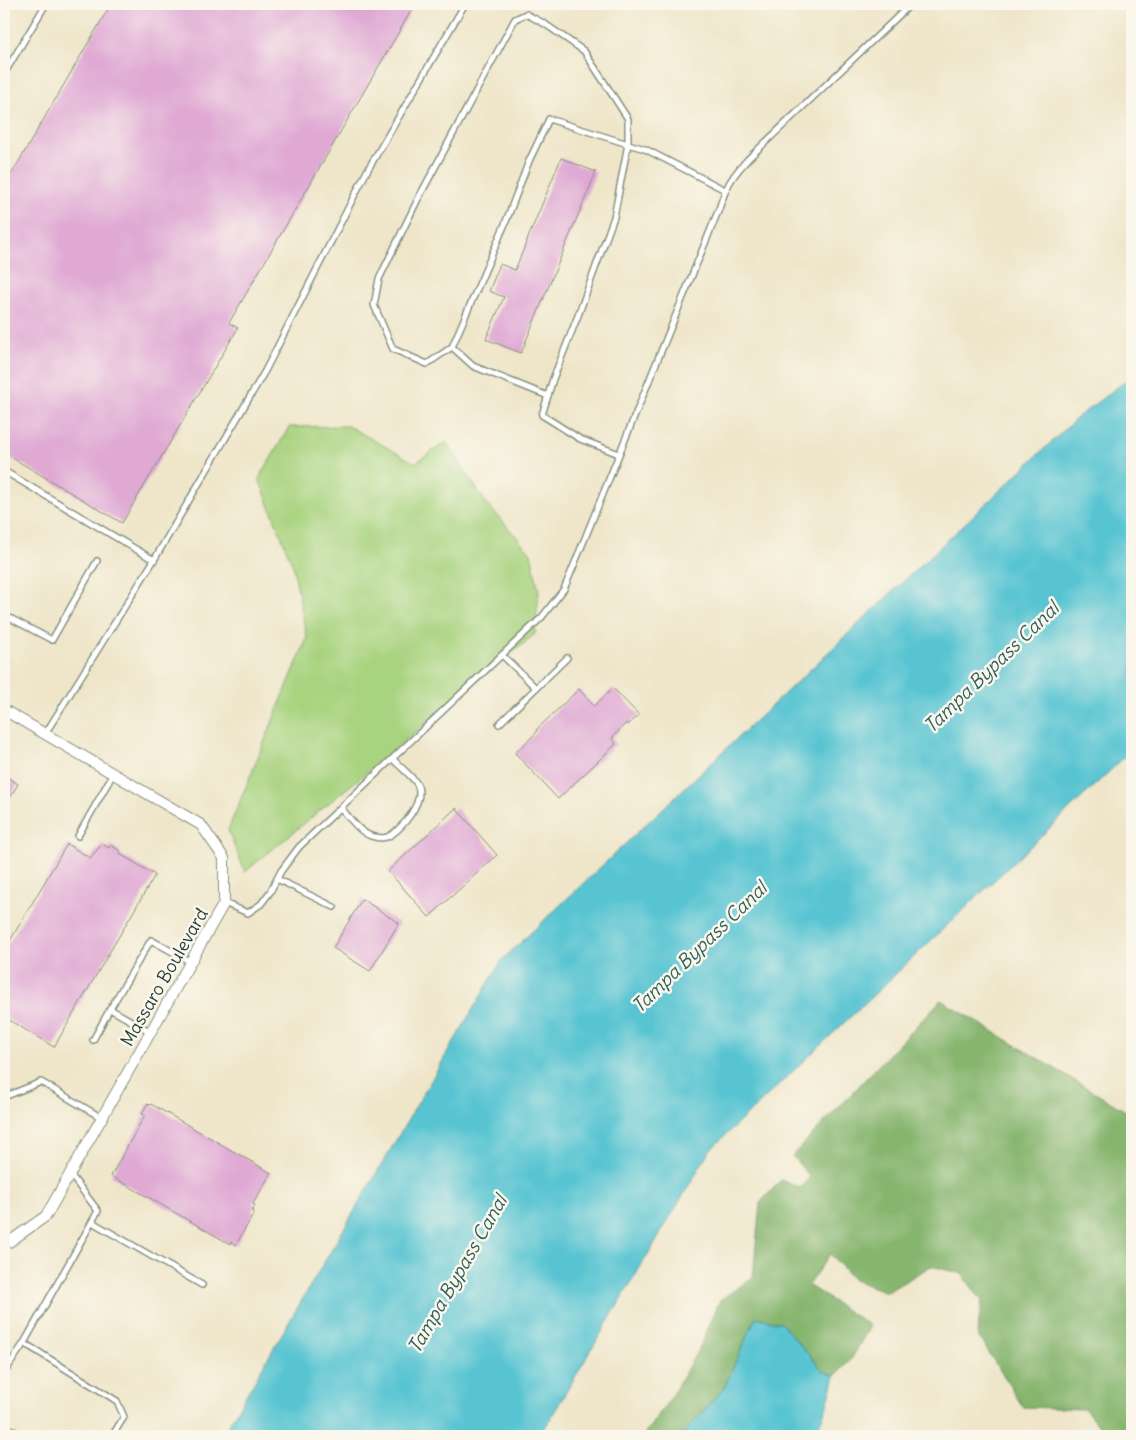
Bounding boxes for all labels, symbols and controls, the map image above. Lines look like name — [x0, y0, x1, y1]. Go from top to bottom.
water label: Tampa Bypass Canal — [918, 594, 1065, 738]
water label: Tampa Bypass Canal — [626, 874, 773, 1018]
street label: Massaro Boulevard — [115, 903, 213, 1050]
water label: Tampa Bypass Canal — [402, 1188, 513, 1357]

